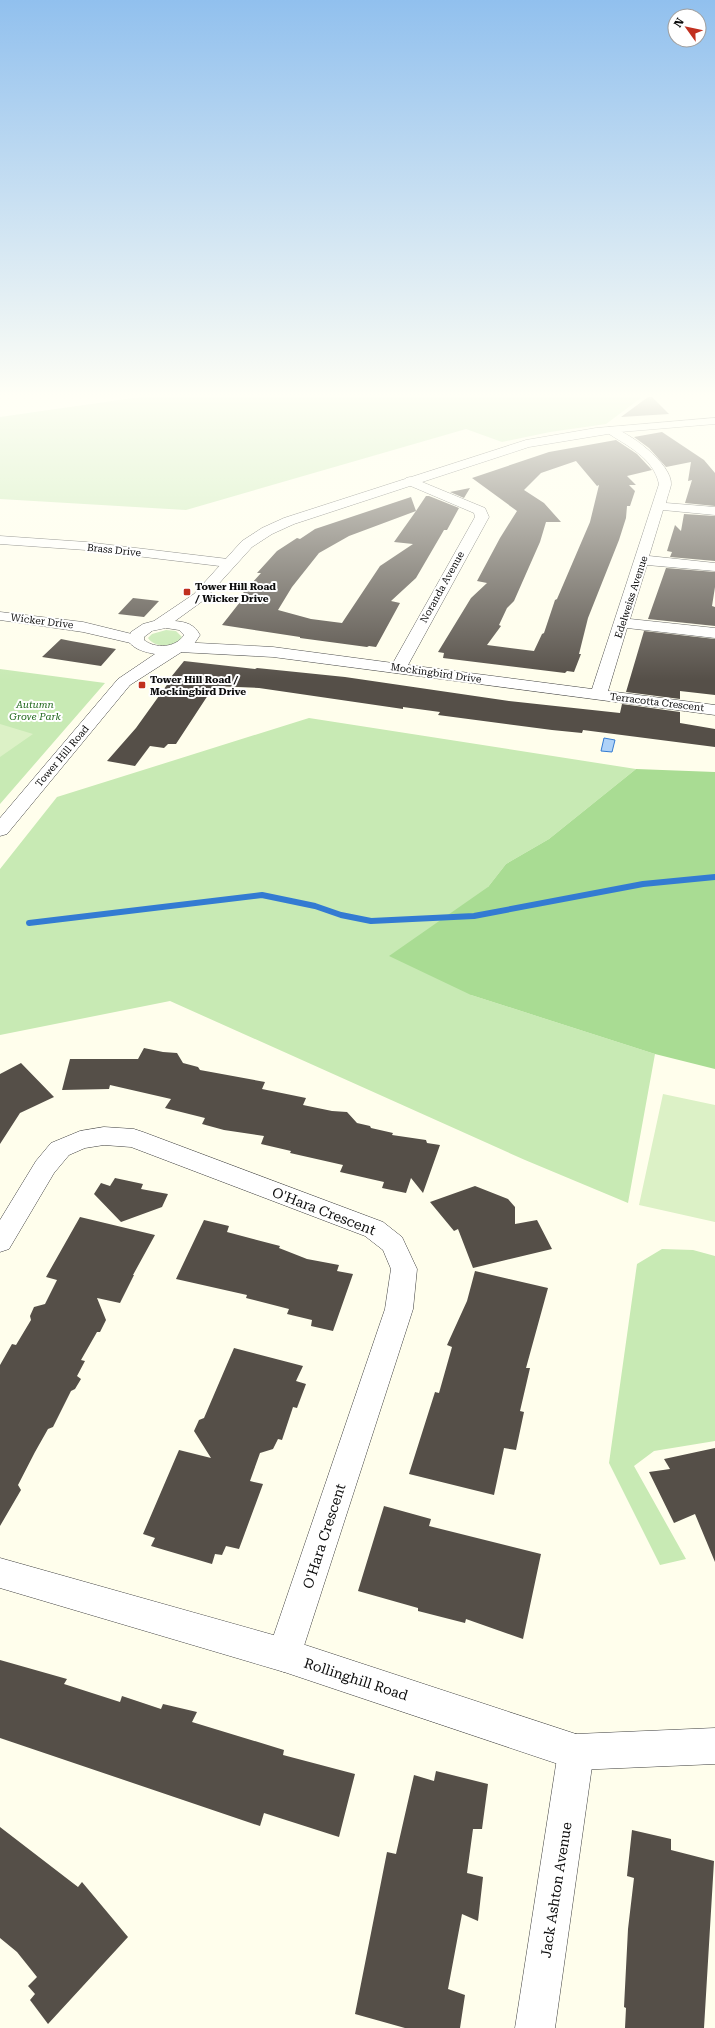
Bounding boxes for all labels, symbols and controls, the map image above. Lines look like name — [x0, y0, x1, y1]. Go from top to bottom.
north arrow — [667, 8, 707, 48]
text: N — [671, 15, 687, 30]
street label: Brass Drive — [86, 542, 142, 558]
street label: Noranda Avenue — [418, 549, 466, 625]
street label: Edelweiss Avenue — [612, 554, 650, 640]
place label: Tower Hill Road / Wicker Drive — [194, 581, 276, 604]
marker: Tower Hill Road / Wicker Drive — [182, 587, 192, 597]
street label: Wicker Drive — [10, 612, 75, 630]
street label: Mockingbird Drive — [390, 661, 483, 685]
place label: Tower Hill Road / Mockingbird Drive — [150, 674, 246, 697]
marker: Tower Hill Road / Mockingbird Drive — [137, 680, 147, 690]
street label: Terracotta Crescent — [609, 691, 705, 713]
park label: Autumn Grove Park — [9, 699, 61, 722]
street label: Tower Hill Road — [33, 723, 91, 789]
street label: O'Hara Crescent — [270, 1184, 378, 1238]
street label: O'Hara Crescent — [299, 1481, 349, 1591]
street label: Rollinghill Road — [302, 1655, 410, 1703]
street label: Jack Ashton Avenue — [537, 1821, 575, 1959]

